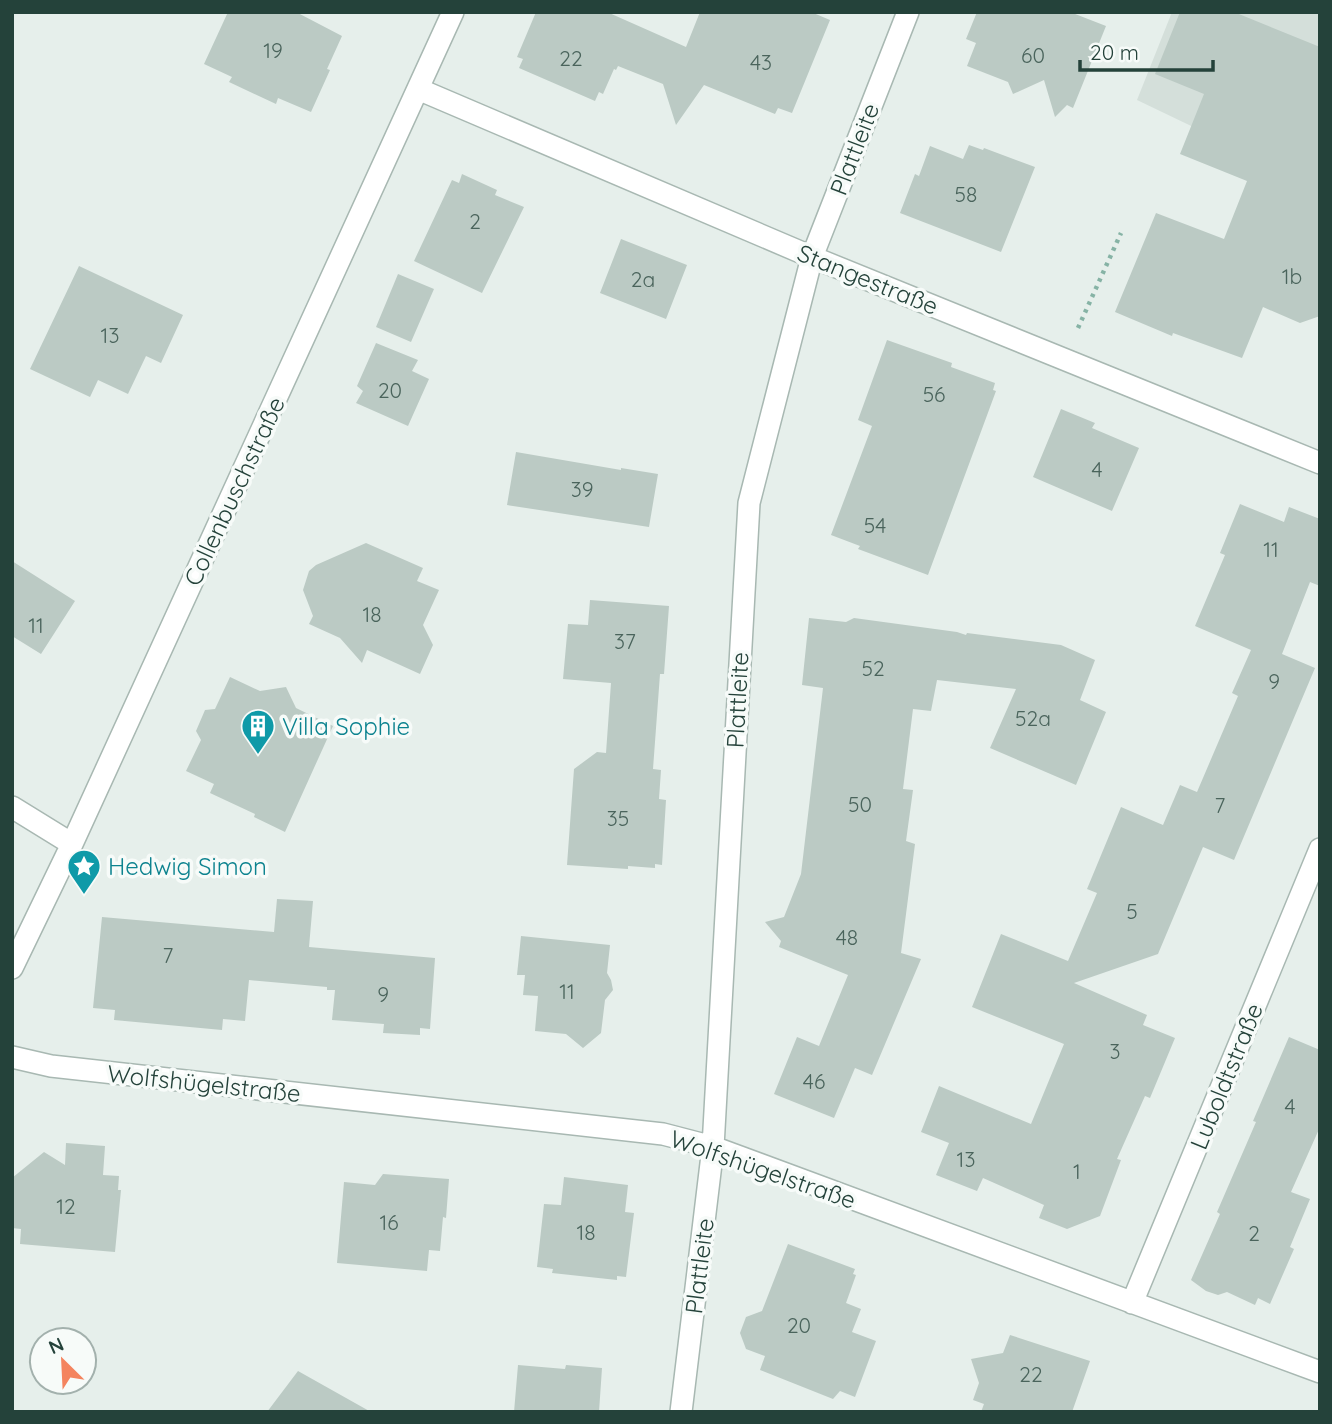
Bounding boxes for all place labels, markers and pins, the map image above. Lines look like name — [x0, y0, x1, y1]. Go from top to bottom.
building icon: Villa Sophie — [239, 707, 277, 756]
place label: Villa Sophie — [282, 711, 410, 741]
place icon: Hedwig Simon — [65, 847, 103, 896]
place label: Hedwig Simon — [108, 851, 267, 881]

